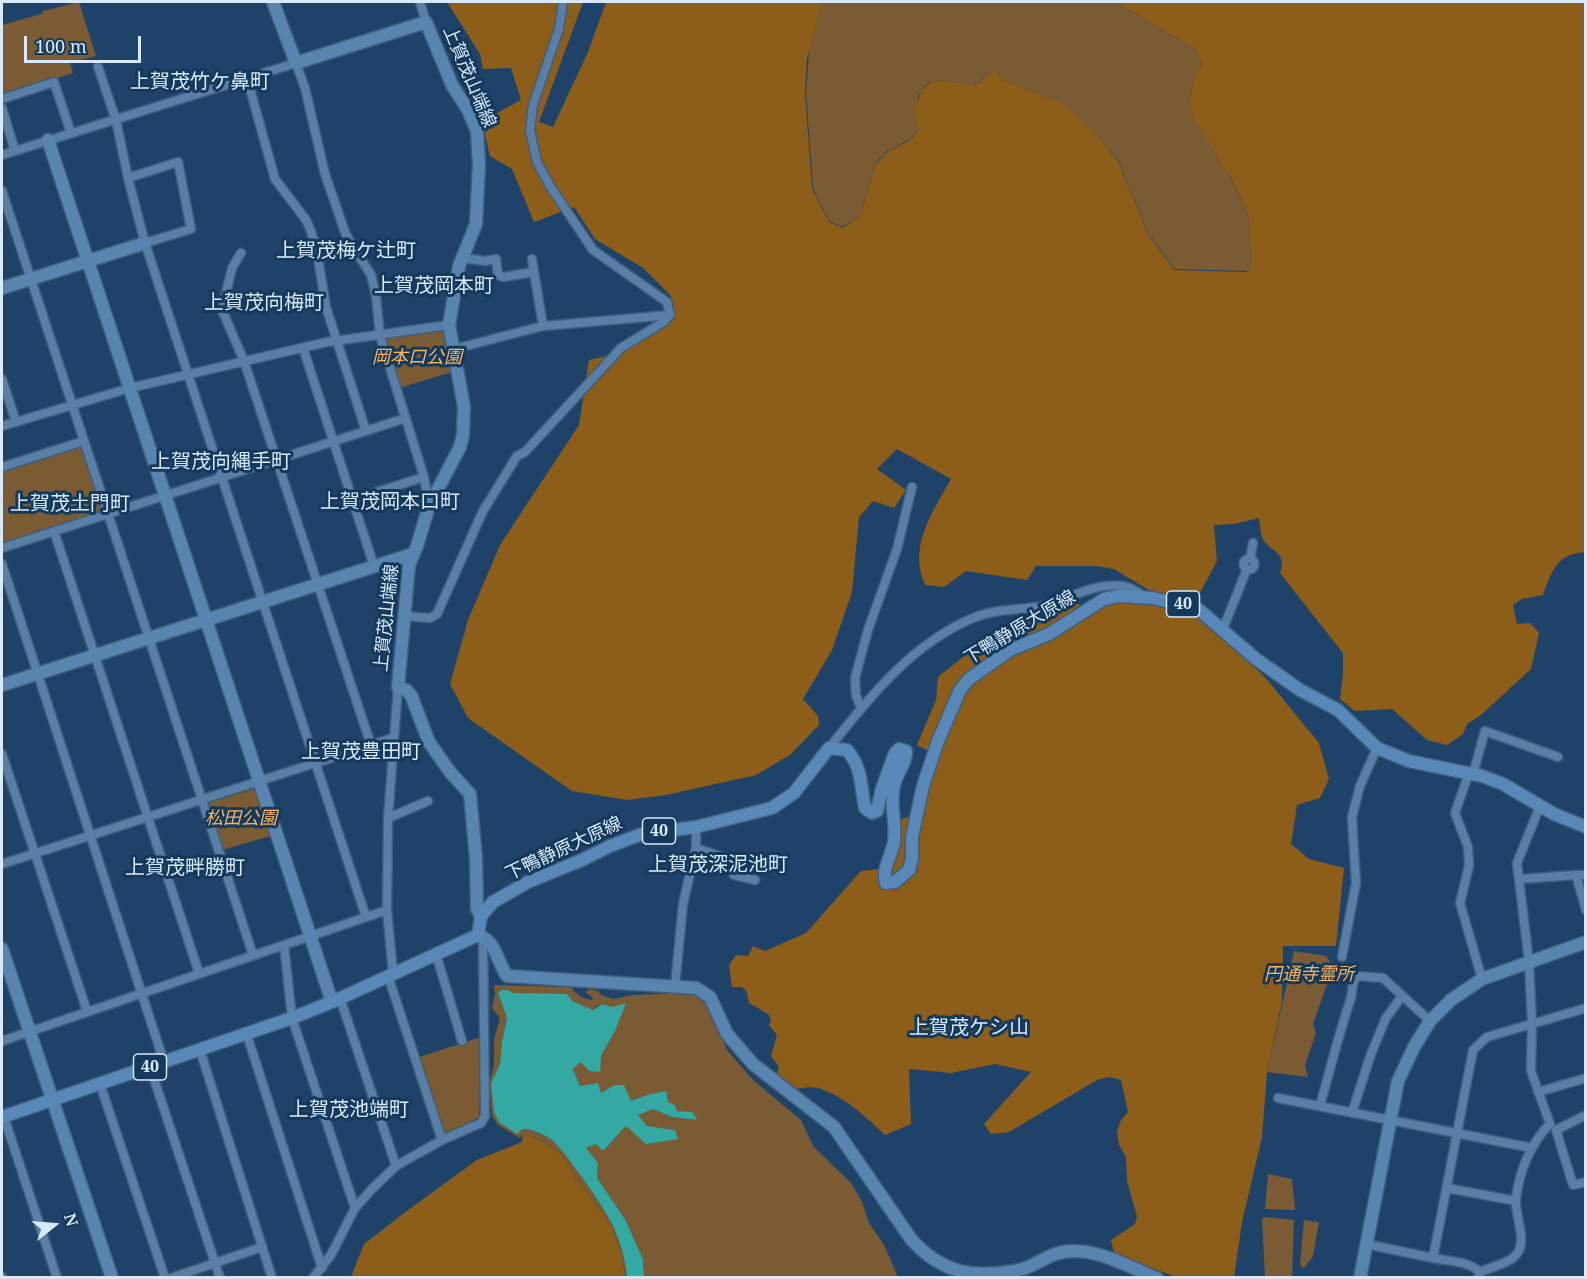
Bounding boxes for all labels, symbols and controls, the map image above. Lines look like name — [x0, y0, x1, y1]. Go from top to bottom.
street label: 上賀茂山端線 — [438, 23, 500, 131]
scale bar — [27, 24, 144, 62]
text: 100 m — [35, 34, 87, 58]
district label: 上賀茂竹ケ鼻町 — [130, 70, 270, 94]
district label: 上賀茂梅ケ辻町 — [276, 239, 416, 263]
district label: 上賀茂岡本町 — [374, 274, 494, 298]
district label: 上賀茂向梅町 — [204, 291, 324, 315]
park label: 岡本口公園 — [372, 347, 462, 369]
district label: 上賀茂向縄手町 — [151, 450, 291, 474]
district label: 上賀茂岡本口町 — [320, 490, 460, 514]
district label: 上賀茂土門町 — [10, 492, 130, 516]
street label: 上賀茂山端線 — [371, 563, 403, 673]
street label: 下鴨静原大原線 — [960, 586, 1080, 670]
road number: 40 — [1166, 591, 1200, 617]
district label: 上賀茂豊田町 — [301, 740, 421, 764]
park label: 松田公園 — [205, 808, 277, 830]
street label: 下鴨静原大原線 — [502, 813, 626, 885]
road number: 40 — [642, 818, 676, 844]
district label: 上賀茂深泥池町 — [648, 853, 788, 877]
district label: 上賀茂畔勝町 — [125, 856, 245, 880]
park label: 円通寺霊所 — [1264, 964, 1354, 986]
district label: 上賀茂ケシ山 — [909, 1016, 1029, 1040]
road number: 40 — [134, 1054, 166, 1080]
district label: 上賀茂池端町 — [289, 1098, 409, 1122]
north arrow — [24, 1195, 84, 1255]
text: N — [59, 1210, 84, 1229]

